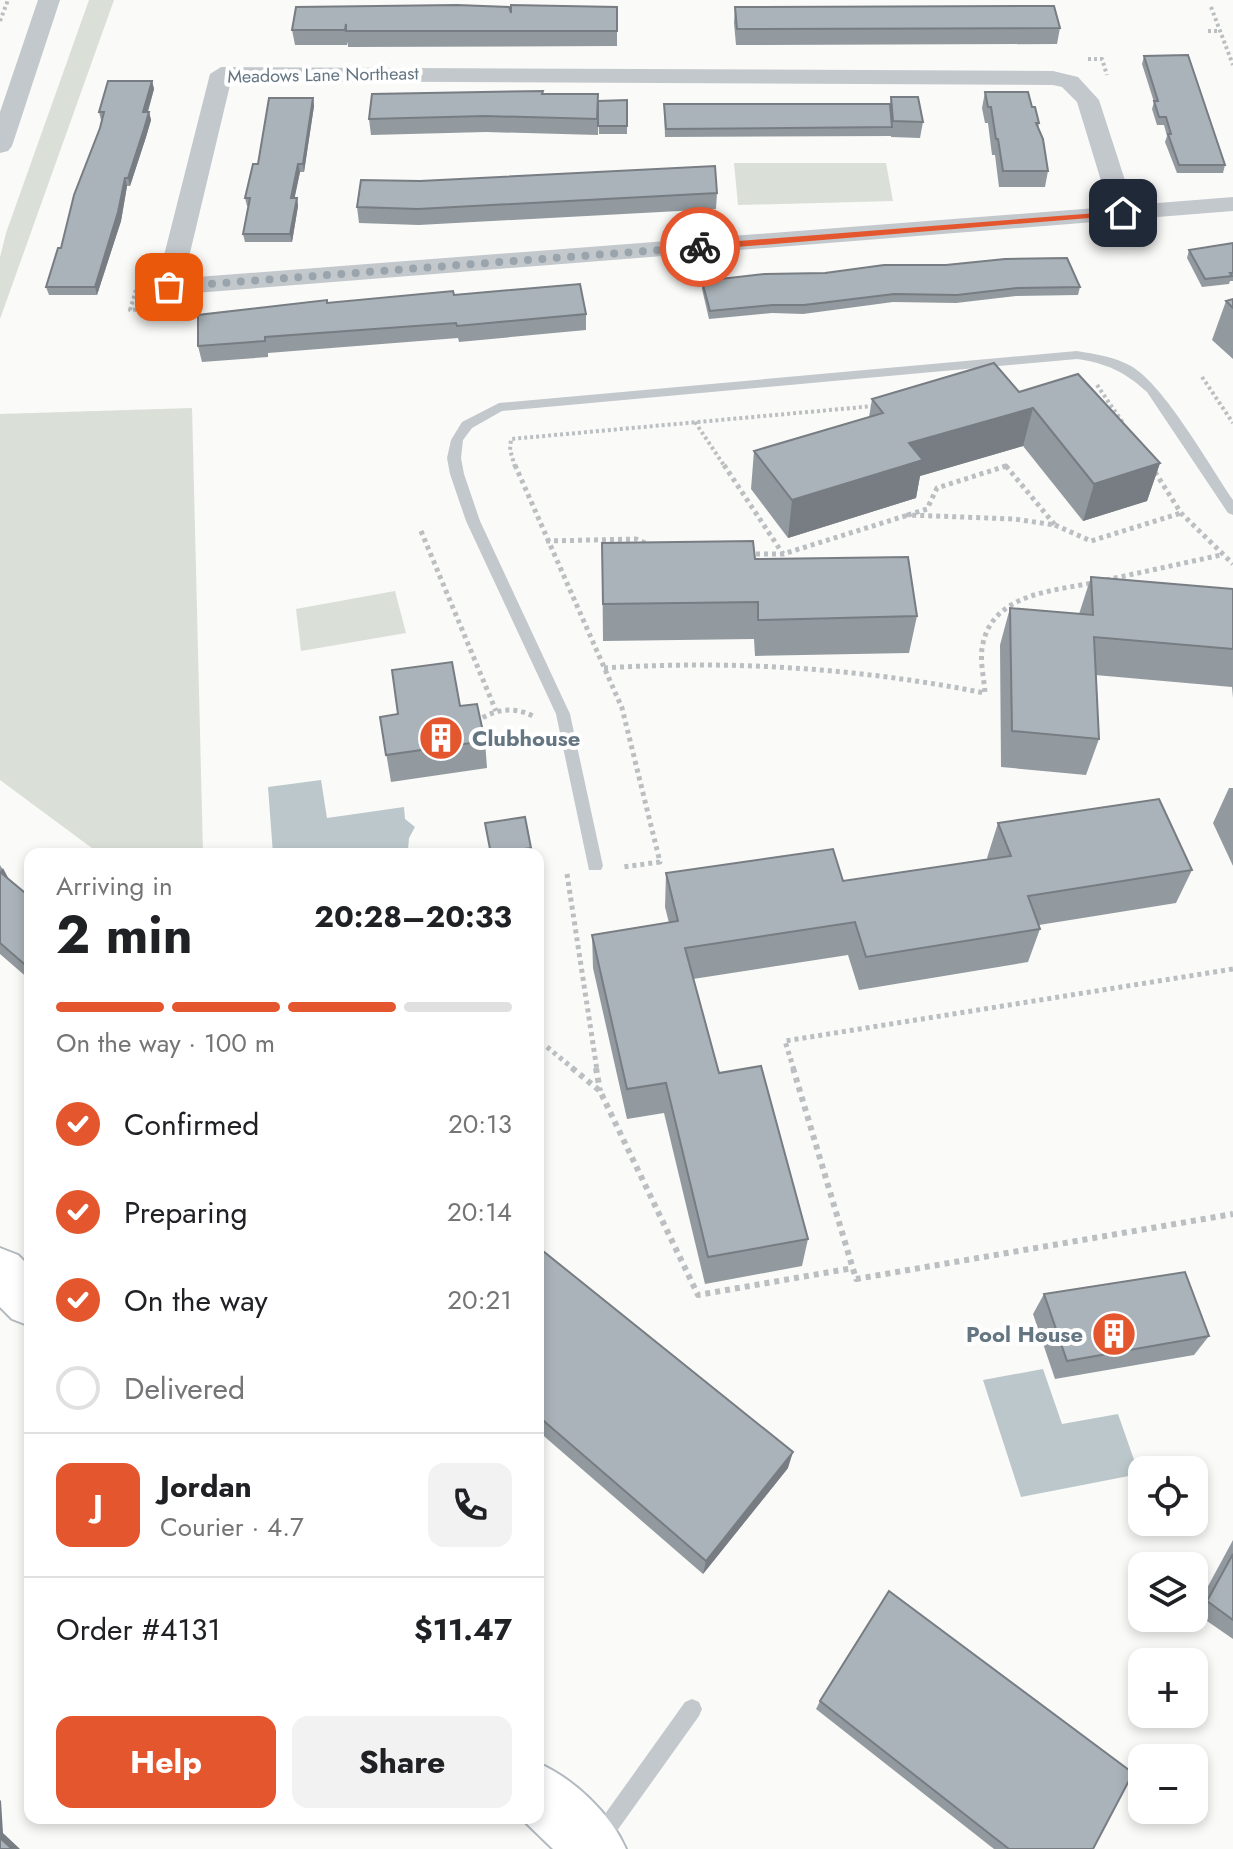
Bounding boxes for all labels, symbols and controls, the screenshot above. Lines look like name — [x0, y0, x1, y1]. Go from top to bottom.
street label: Meadows Lane Northeast — [227, 60, 420, 90]
pin — [1089, 179, 1157, 247]
icon: home — [1101, 191, 1145, 235]
courier — [660, 207, 740, 287]
icon: bike — [678, 225, 722, 269]
pin — [135, 253, 203, 321]
icon: bag — [147, 265, 191, 309]
building icon: Clubhouse — [417, 714, 465, 762]
place label: Clubhouse — [472, 722, 580, 754]
text: Arriving in — [56, 867, 173, 905]
text: 20:28–20:33 — [314, 895, 512, 938]
text: 2 min — [56, 897, 193, 973]
text: On the way · 100 m — [56, 1024, 275, 1062]
icon: check — [56, 1102, 100, 1146]
text: Confirmed — [124, 1103, 259, 1146]
text: 20:13 — [448, 1105, 512, 1143]
icon: check — [56, 1190, 100, 1234]
text: Preparing — [124, 1191, 248, 1234]
text: 20:14 — [447, 1193, 512, 1231]
icon: check — [56, 1278, 100, 1322]
text: On the way — [124, 1279, 268, 1322]
text: 20:21 — [447, 1281, 512, 1319]
building icon: Pool House — [1090, 1310, 1138, 1358]
place label: Pool House — [966, 1318, 1083, 1350]
text: Delivered — [124, 1367, 245, 1410]
map controls — [1128, 1456, 1208, 1824]
button: locate — [1128, 1456, 1208, 1536]
button: phone — [428, 1463, 512, 1547]
text: Jordan — [160, 1465, 252, 1508]
text: J — [93, 1484, 103, 1527]
text: Courier · 4.7 — [160, 1508, 304, 1546]
button: layers — [1128, 1552, 1208, 1632]
text: Order #4131 — [56, 1608, 221, 1651]
text: $11.47 — [414, 1608, 512, 1651]
button: + — [1128, 1648, 1208, 1728]
button: Help — [56, 1716, 276, 1808]
button: Share — [292, 1716, 512, 1808]
button: − — [1128, 1744, 1208, 1824]

